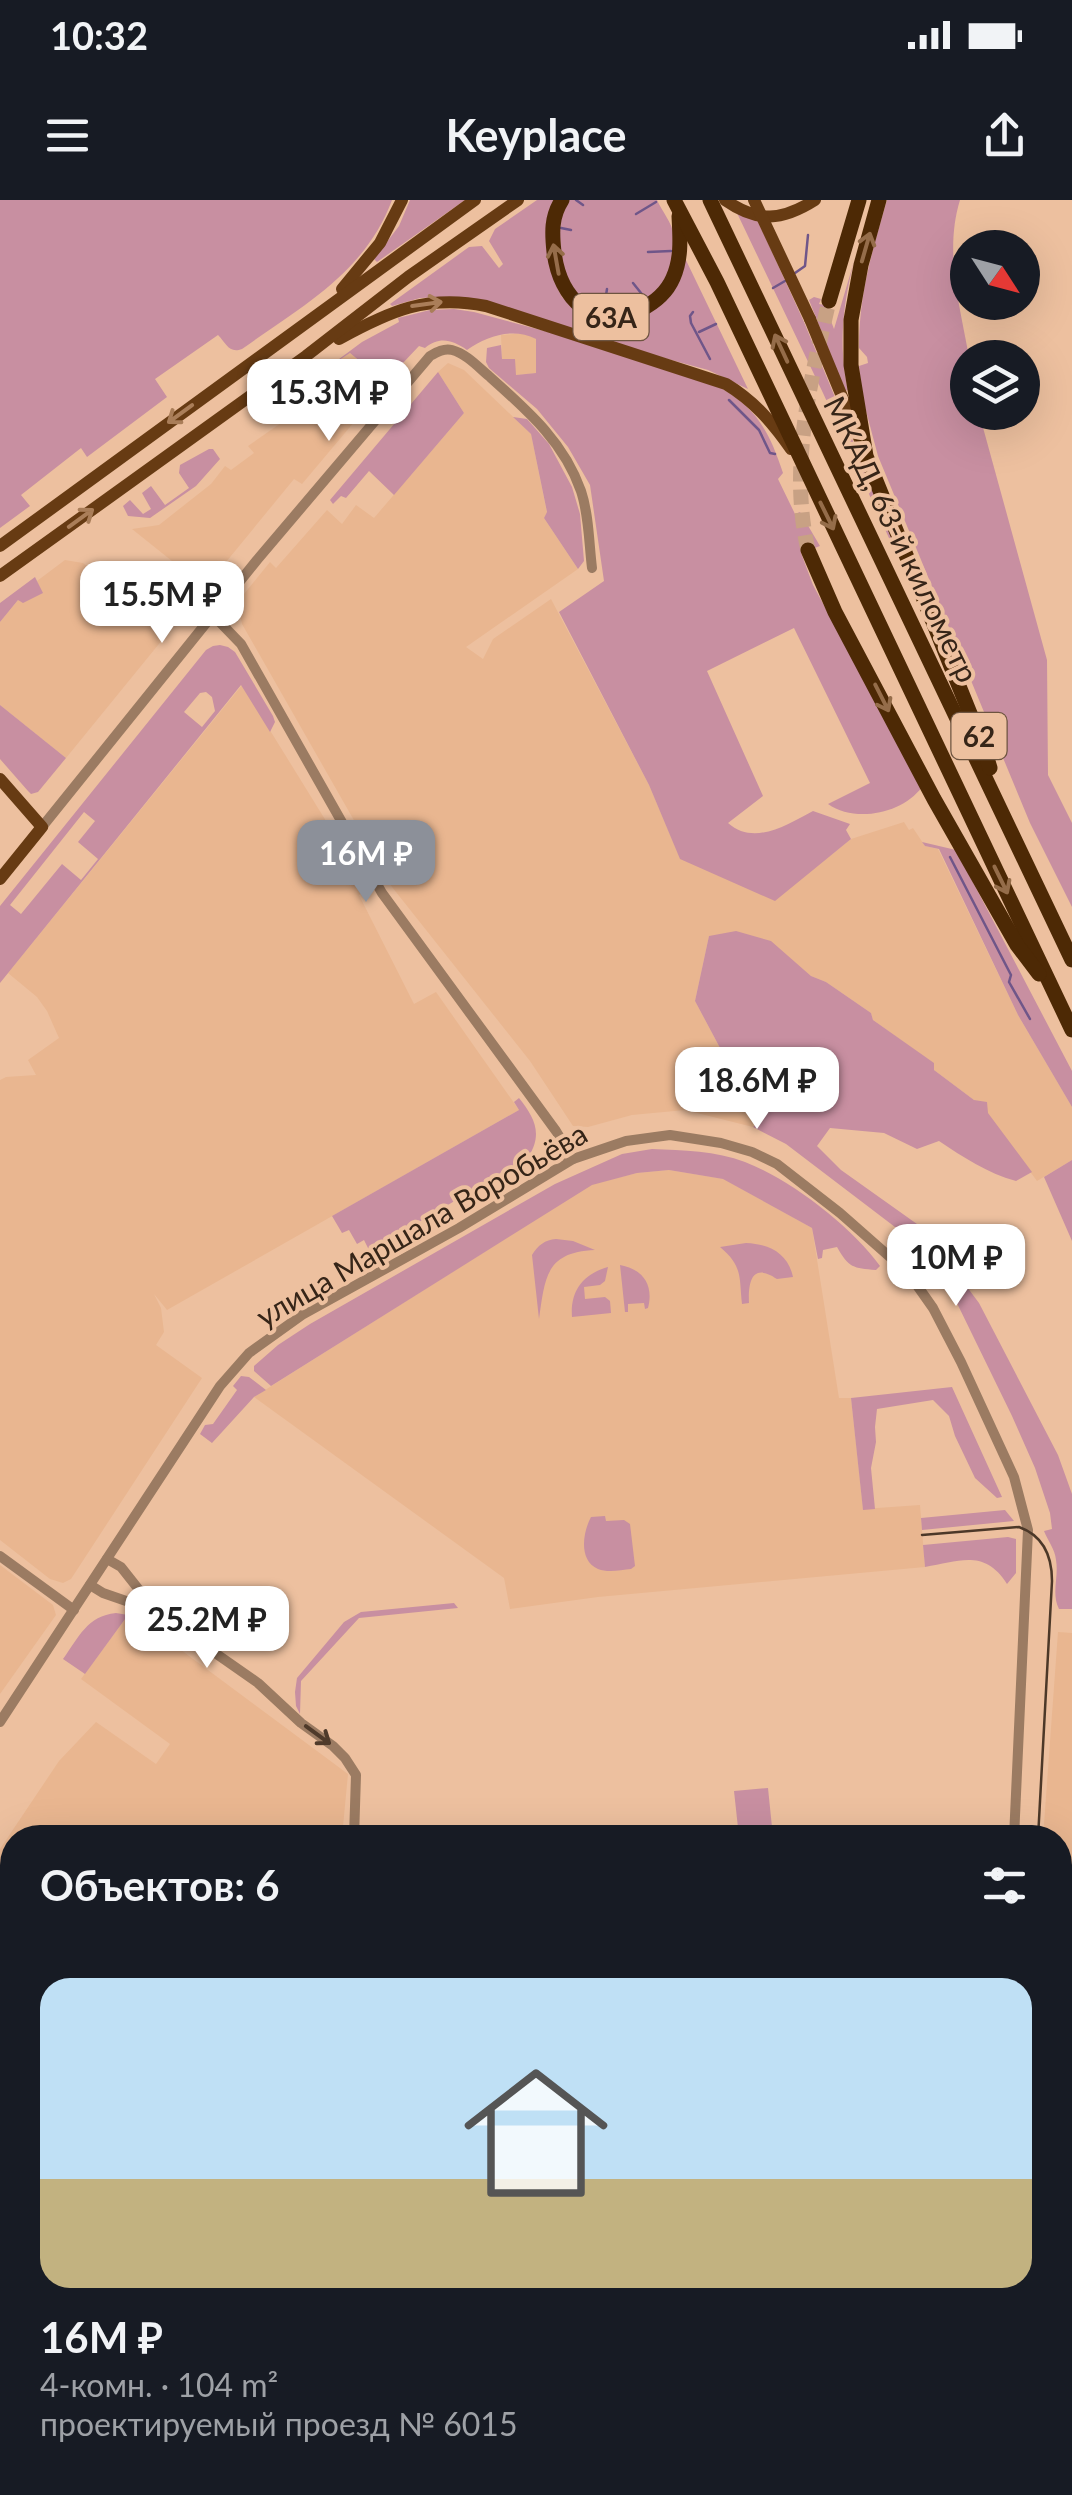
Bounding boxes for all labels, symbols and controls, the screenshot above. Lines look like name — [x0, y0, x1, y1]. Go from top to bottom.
text: 10:32 — [50, 12, 148, 58]
icon: menu — [40, 108, 95, 163]
text: Keyplace — [445, 108, 627, 162]
icon: share — [977, 108, 1032, 163]
north arrow — [950, 230, 1040, 320]
map controls — [950, 230, 1040, 430]
one-way arrow — [857, 232, 876, 264]
one-way arrow — [546, 243, 565, 276]
one-way arrow — [410, 294, 442, 313]
road number: 63A — [574, 294, 648, 340]
one-way arrow — [770, 334, 789, 364]
button: layers — [950, 340, 1040, 430]
pin: 15.3M ₽ — [237, 359, 421, 444]
text: 15.3M ₽ — [269, 372, 389, 411]
street label: МКАД, 63-й километр — [817, 390, 987, 688]
one-way arrow — [167, 403, 195, 424]
one-way arrow — [818, 500, 837, 530]
one-way arrow — [67, 508, 95, 529]
pin: 15.5M ₽ — [70, 561, 254, 646]
text: 15.5M ₽ — [102, 574, 222, 613]
one-way arrow — [873, 682, 892, 712]
road number: 62 — [952, 713, 1006, 759]
pin: 16M ₽ — [296, 820, 436, 905]
text: 16M ₽ — [319, 833, 413, 872]
one-way arrow — [992, 864, 1011, 894]
pin: 18.6M ₽ — [665, 1047, 849, 1132]
text: 18.6M ₽ — [697, 1060, 817, 1099]
street label: улица Маршала Воробьёва — [249, 1114, 593, 1334]
pin: 10M ₽ — [886, 1224, 1026, 1309]
text: 10M ₽ — [909, 1237, 1003, 1276]
pin: 25.2M ₽ — [115, 1586, 299, 1671]
text: 25.2M ₽ — [147, 1599, 267, 1638]
one-way arrow — [303, 1724, 331, 1745]
icon: filters — [977, 1858, 1032, 1913]
text: Объектов: 6 — [40, 1860, 280, 1910]
icon: home — [446, 2043, 626, 2223]
text: 16M ₽ — [40, 2312, 163, 2362]
text: 4-комн. · 104 m² — [40, 2365, 278, 2404]
text: проектируемый проезд № 6015 — [40, 2404, 518, 2443]

